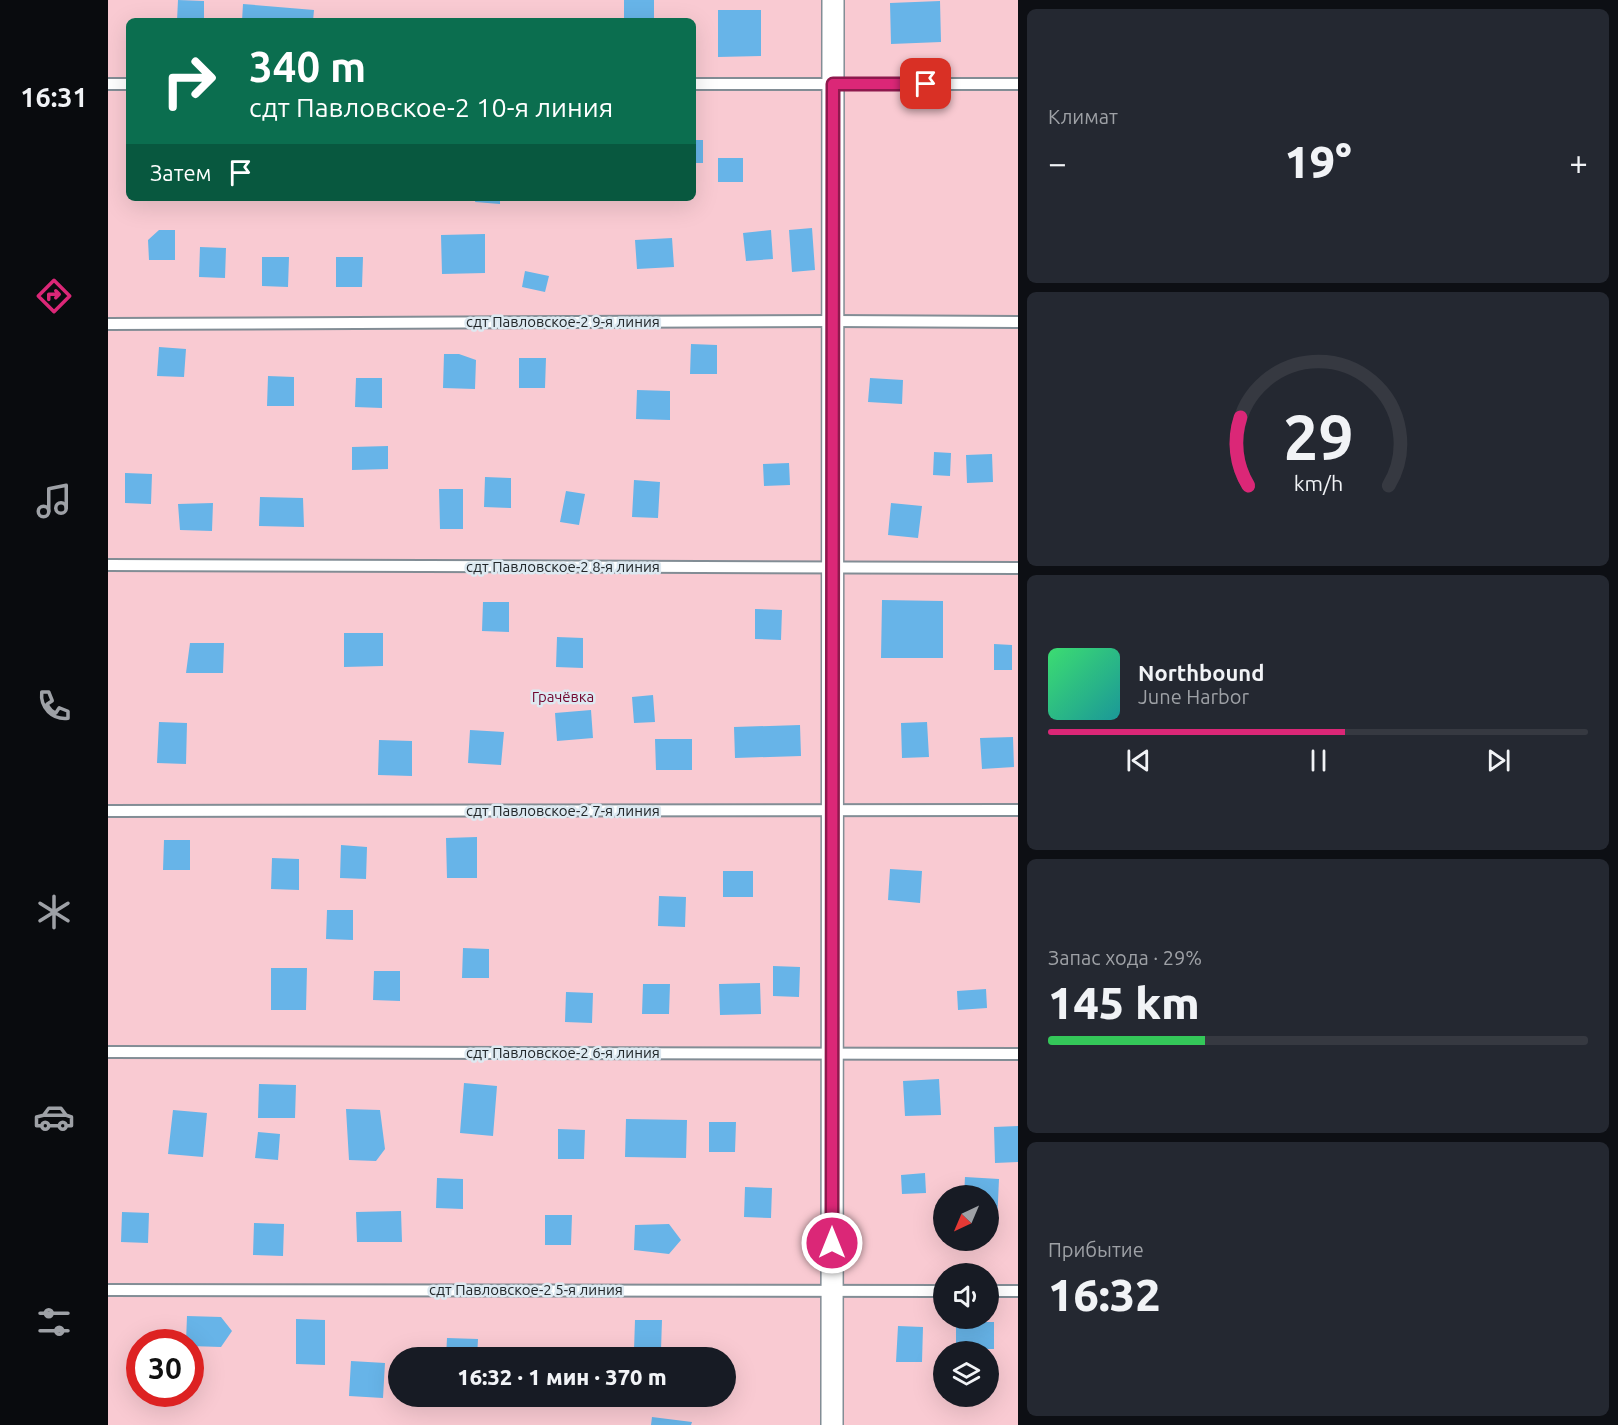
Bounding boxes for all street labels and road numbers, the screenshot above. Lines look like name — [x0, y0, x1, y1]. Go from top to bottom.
street label: сдт Павловское-2 9-я линия — [466, 313, 660, 330]
street label: сдт Павловское-2 8-я линия — [466, 558, 660, 575]
street label: сдт Павловское-2 7-я линия — [466, 802, 660, 819]
street label: сдт Павловское-2 6-я линия — [466, 1044, 660, 1061]
street label: сдт Павловское-2 5-я линия — [429, 1281, 623, 1298]

